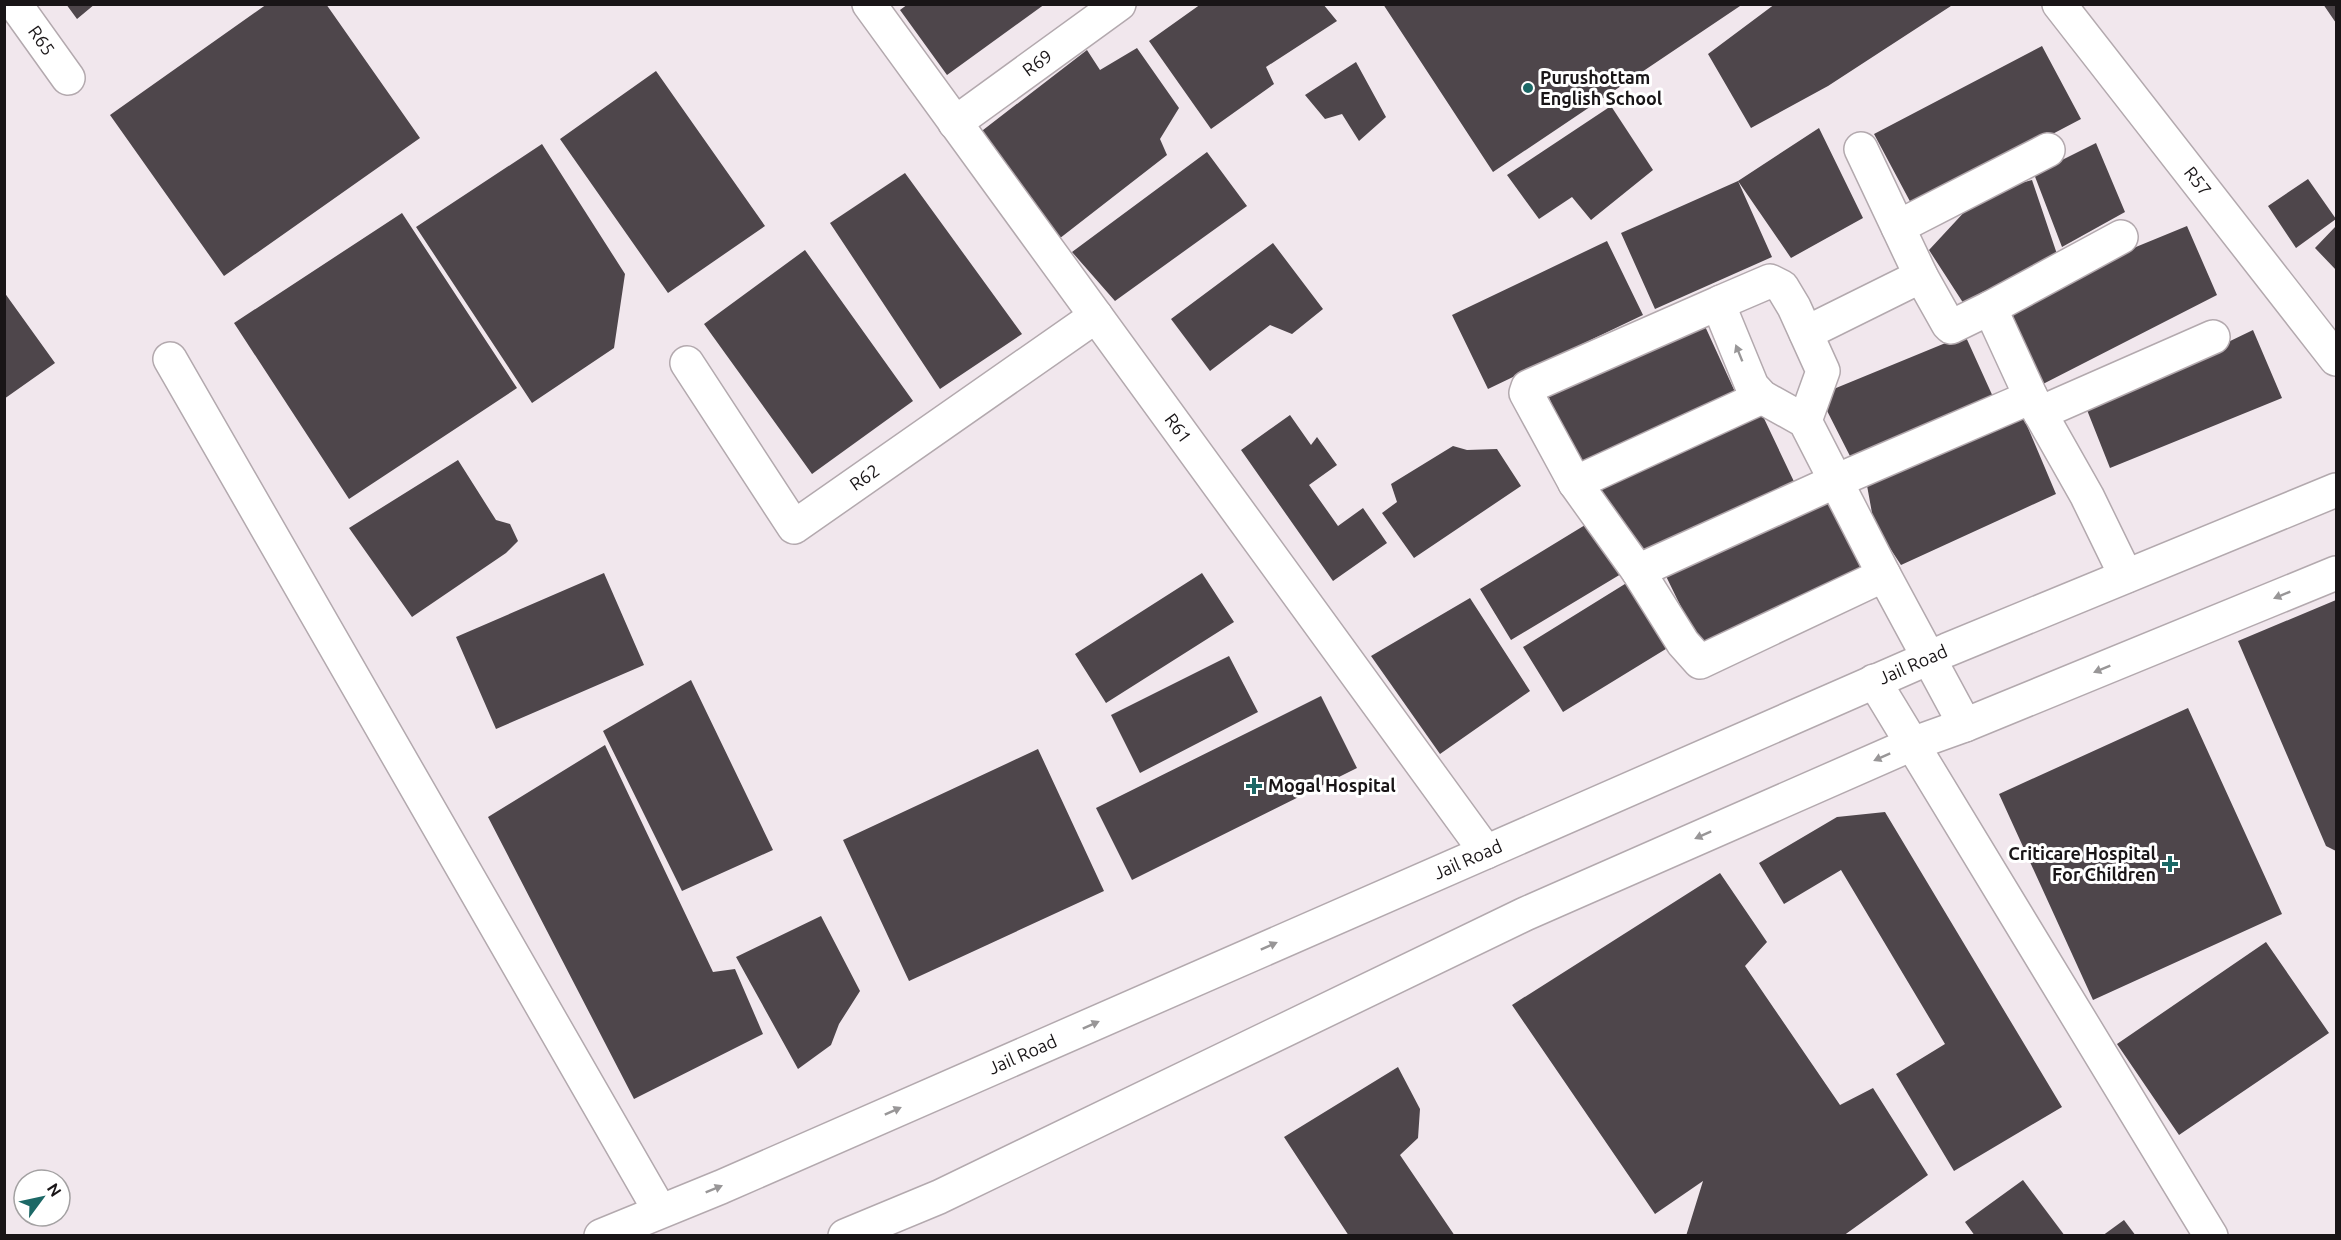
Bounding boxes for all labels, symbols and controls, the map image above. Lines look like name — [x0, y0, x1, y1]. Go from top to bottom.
street label: R65 — [25, 21, 59, 59]
street label: R69 — [1018, 45, 1056, 80]
place label: Purushottam English School — [1540, 67, 1663, 108]
marker: Purushottam English School — [1521, 81, 1535, 95]
street label: R57 — [2181, 162, 2216, 199]
one-way arrow — [1734, 343, 1744, 361]
street label: R61 — [1161, 409, 1196, 447]
street label: R62 — [845, 460, 883, 494]
one-way arrow — [2273, 590, 2291, 600]
street label: Jail Road — [1875, 640, 1950, 688]
one-way arrow — [2093, 665, 2111, 674]
one-way arrow — [1872, 752, 1890, 762]
place label: Mogal Hospital — [1268, 775, 1396, 795]
marker: Mogal Hospital — [1245, 777, 1263, 795]
one-way arrow — [1695, 831, 1712, 840]
street label: Jail Road — [1430, 835, 1505, 883]
place label: Criticare Hospital For Children — [2008, 843, 2157, 884]
marker: Criticare Hospital For Children — [2161, 855, 2179, 873]
one-way arrow — [1261, 942, 1278, 951]
one-way arrow — [1082, 1020, 1099, 1029]
street label: Jail Road — [985, 1030, 1060, 1078]
one-way arrow — [884, 1106, 902, 1116]
north arrow — [12, 1168, 72, 1228]
text: N — [44, 1180, 65, 1200]
one-way arrow — [705, 1184, 723, 1193]

